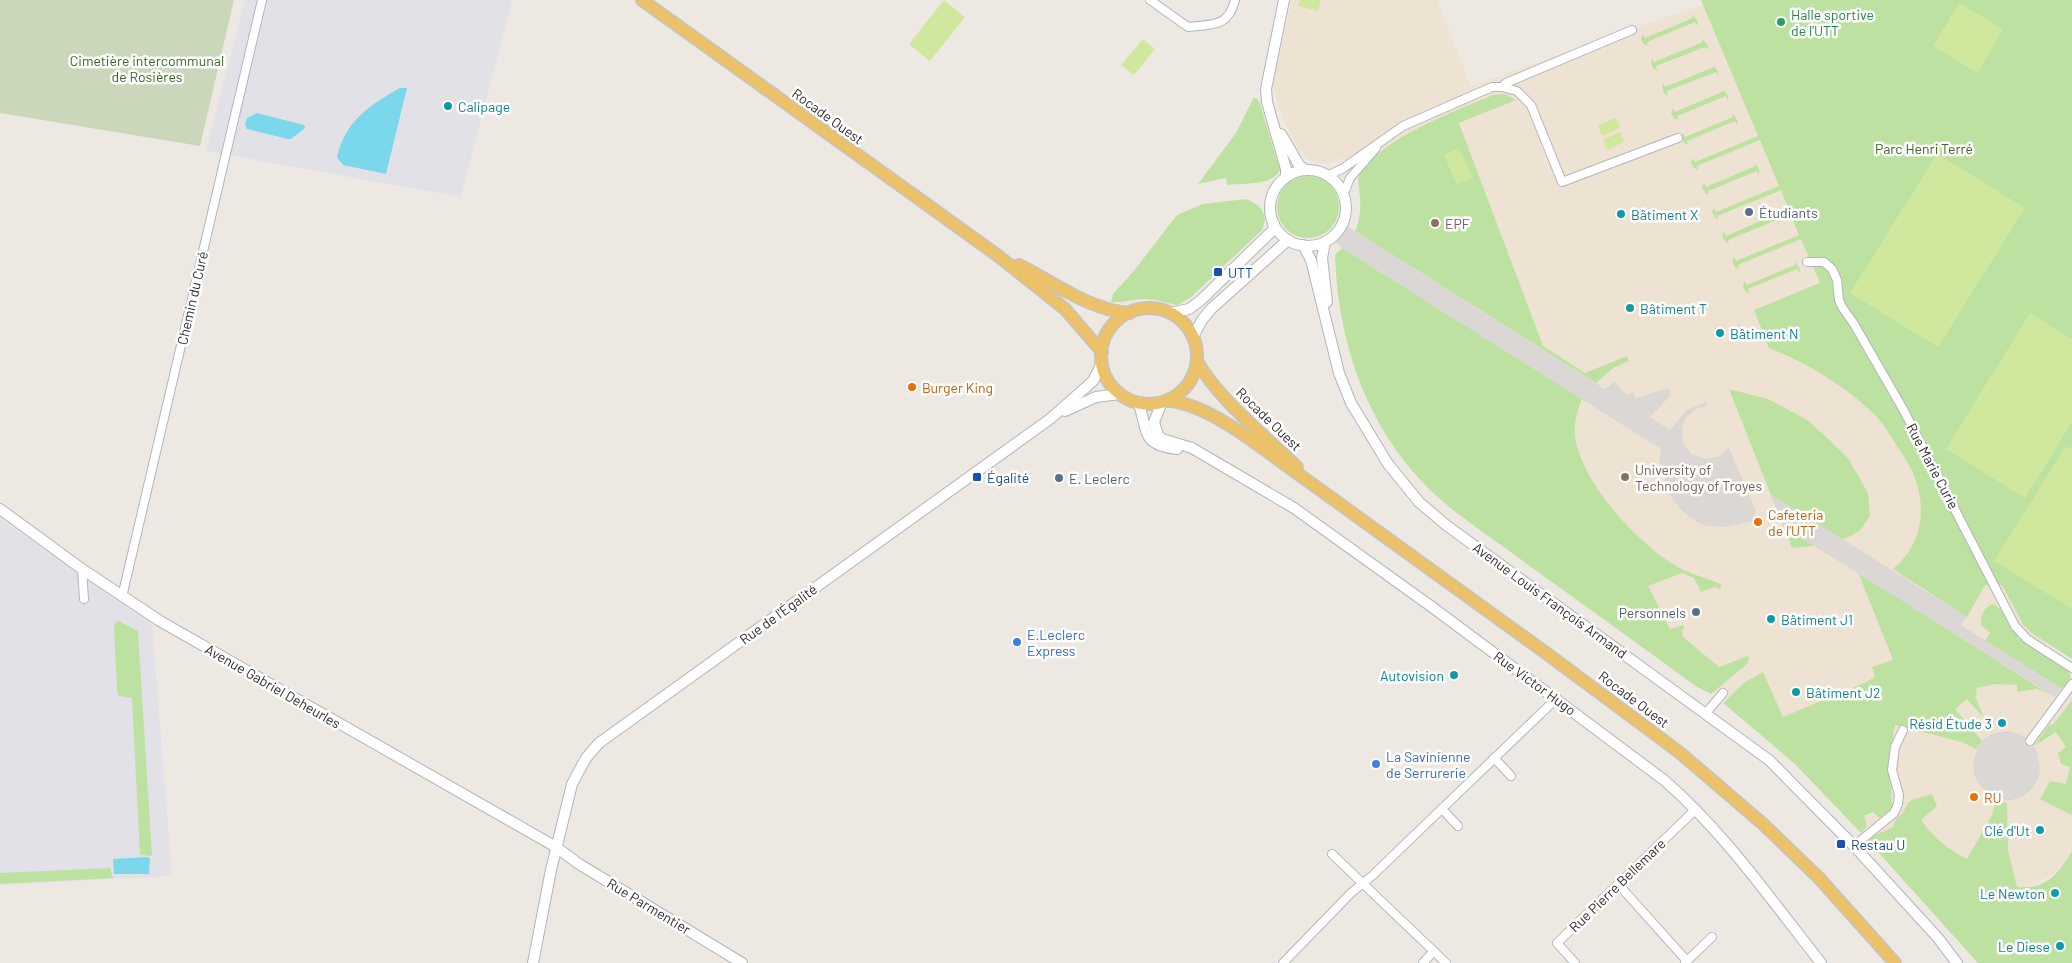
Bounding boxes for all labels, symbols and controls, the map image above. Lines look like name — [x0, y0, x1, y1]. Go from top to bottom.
place label: Halle sportive de l'UTT — [1791, 6, 1874, 39]
marker: Halle sportive de l'UTT — [1775, 16, 1787, 28]
park label: Cimetière intercommunal de Rosières — [70, 52, 224, 85]
street label: Rocade Ouest — [789, 84, 867, 148]
place label: Calipage — [458, 98, 510, 115]
marker: Calipage — [442, 100, 454, 112]
park label: Parc Henri Terré — [1875, 140, 1973, 157]
place label: Étudiants — [1759, 204, 1818, 221]
place label: Bâtiment X — [1631, 206, 1698, 223]
marker: Étudiants — [1743, 206, 1755, 218]
marker: Bâtiment X — [1615, 208, 1627, 220]
place label: EPF — [1445, 215, 1470, 232]
marker: EPF — [1429, 217, 1441, 229]
street label: Chemin du Curé — [173, 250, 211, 346]
place label: UTT — [1228, 264, 1253, 281]
marker: UTT — [1212, 266, 1224, 278]
place label: Bâtiment T — [1640, 300, 1707, 317]
marker: Bâtiment T — [1624, 302, 1636, 314]
place label: Bâtiment N — [1730, 325, 1798, 342]
marker: Bâtiment N — [1714, 327, 1726, 339]
place label: Burger King — [922, 379, 993, 396]
marker: Burger King — [906, 381, 918, 393]
street label: Rocade Ouest — [1233, 384, 1305, 454]
street label: Rue Marie Curie — [1903, 420, 1963, 512]
place label: University of Technology of Troyes — [1635, 461, 1762, 494]
place label: Égalité — [987, 469, 1029, 486]
place label: E. Leclerc — [1069, 470, 1130, 487]
marker: Égalité — [971, 471, 983, 483]
marker: University of Technology of Troyes — [1619, 471, 1631, 483]
marker: E. Leclerc — [1053, 472, 1065, 484]
place label: Cafeteria de l'UTT — [1768, 506, 1823, 539]
marker: Cafeteria de l'UTT — [1752, 516, 1764, 528]
street label: Avenue Louis François Armand — [1470, 538, 1630, 662]
street label: Rue de l'Égalité — [736, 580, 820, 648]
place label: Personnels — [1619, 604, 1686, 621]
marker: Personnels — [1690, 606, 1702, 618]
place label: Bâtiment J1 — [1781, 611, 1853, 628]
marker: Bâtiment J1 — [1765, 613, 1777, 625]
place label: E.Leclerc Express — [1027, 626, 1085, 659]
marker: E.Leclerc Express — [1011, 636, 1023, 648]
street label: Avenue Gabriel Deheurles — [202, 640, 344, 732]
street label: Rue Victor Hugo — [1491, 647, 1579, 719]
place label: Autovision — [1380, 667, 1444, 684]
street label: Rocade Ouest — [1595, 667, 1673, 731]
marker: Autovision — [1448, 669, 1460, 681]
place label: Bâtiment J2 — [1806, 684, 1880, 701]
marker: Bâtiment J2 — [1790, 686, 1802, 698]
place label: Résid Étude 3 — [1909, 715, 1992, 732]
marker: Résid Étude 3 — [1996, 717, 2008, 729]
place label: La Savinienne de Serrurerie — [1386, 748, 1470, 781]
marker: La Savinienne de Serrurerie — [1370, 758, 1382, 770]
place label: RU — [1984, 789, 2002, 806]
marker: RU — [1968, 791, 1980, 803]
place label: Clé d'Ut — [1984, 822, 2030, 839]
marker: Clé d'Ut — [2034, 824, 2046, 836]
street label: Rue Pierre Bellemare — [1565, 835, 1669, 935]
place label: Restau U — [1851, 836, 1905, 853]
marker: Restau U — [1835, 838, 1847, 850]
street label: Rue Parmentier — [604, 874, 694, 938]
place label: Le Newton — [1980, 885, 2045, 902]
marker: Le Newton — [2049, 887, 2061, 899]
place label: Le Diese — [1998, 938, 2050, 955]
marker: Le Diese — [2054, 940, 2066, 952]

